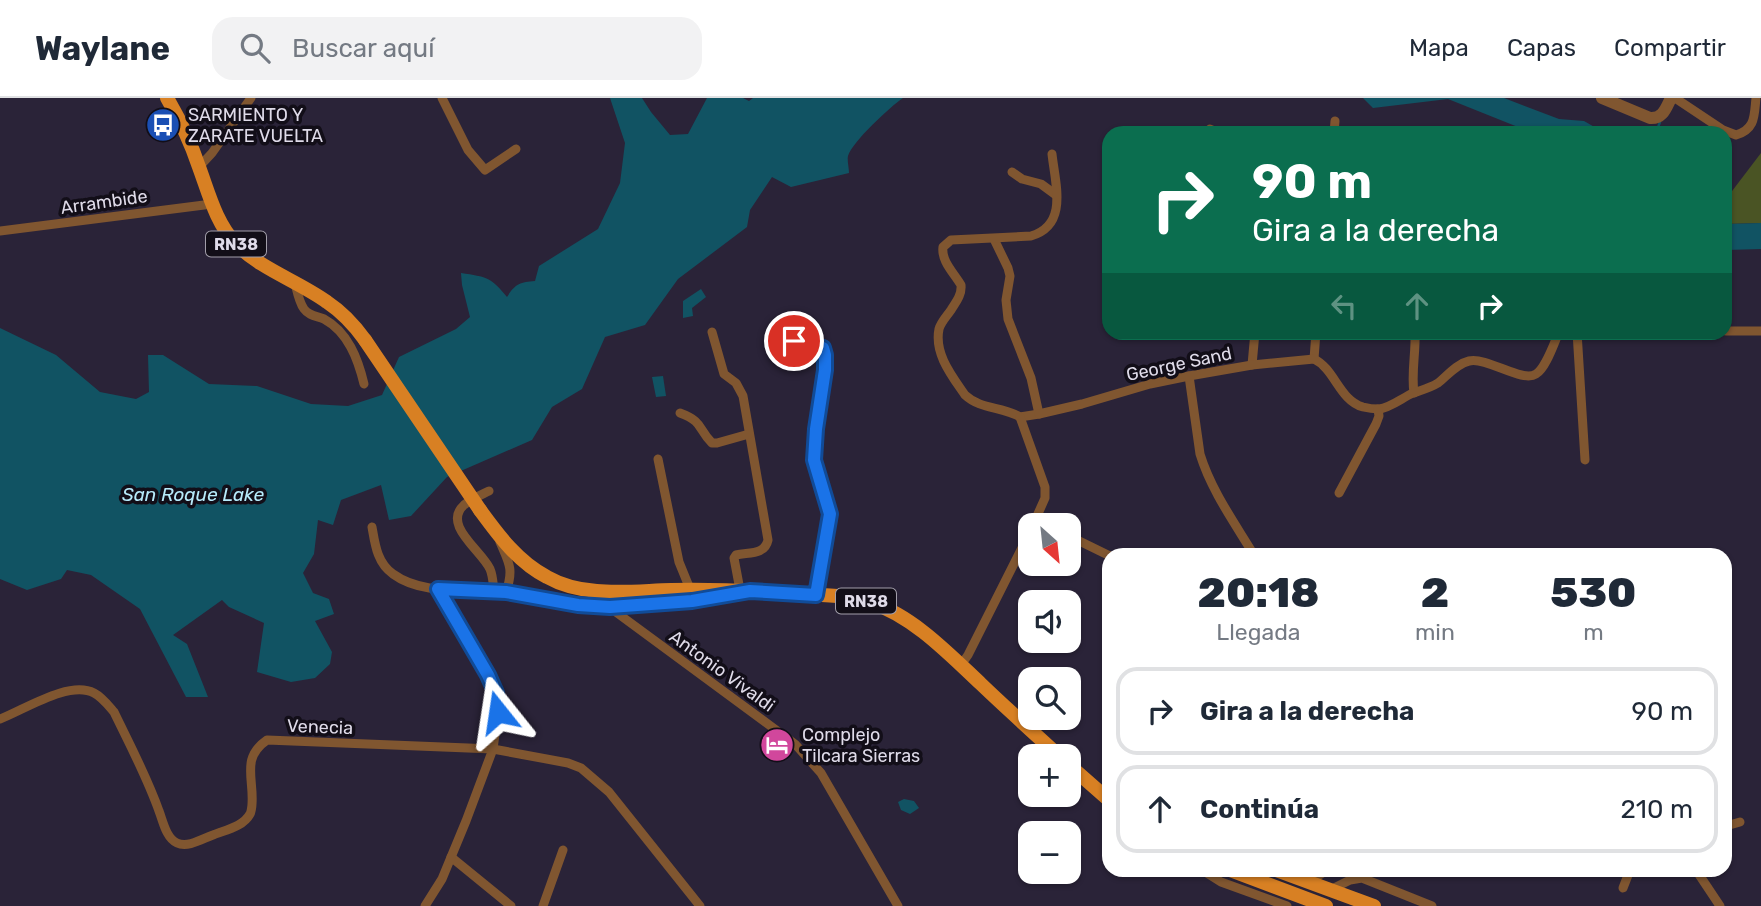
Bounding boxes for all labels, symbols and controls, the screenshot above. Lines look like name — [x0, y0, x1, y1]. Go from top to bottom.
search box — [212, 17, 702, 80]
text: Waylane — [35, 29, 170, 68]
icon: search — [236, 29, 274, 67]
text: Buscar aquí — [292, 33, 435, 64]
text: Mapa — [1409, 34, 1469, 62]
text: Capas — [1507, 34, 1576, 62]
text: Compartir — [1614, 34, 1726, 62]
place label: SARMIENTO Y ZARATE VUELTA — [188, 104, 323, 147]
bus stop icon: SARMIENTO Y ZARATE VUELTA — [144, 106, 182, 144]
text: 90 m — [1252, 152, 1372, 210]
icon: right — [1137, 154, 1228, 245]
street label: Arrambide — [59, 185, 149, 219]
text: Gira a la derecha — [1252, 211, 1499, 249]
road number: RN38 — [206, 232, 266, 256]
icon: left — [1325, 287, 1363, 325]
icon: ahead — [1398, 287, 1436, 325]
icon: right — [1471, 287, 1509, 325]
pin — [764, 311, 824, 371]
icon: arrive — [775, 322, 813, 360]
street label: George Sand — [1124, 342, 1234, 386]
water label: San Roque Lake — [122, 483, 264, 506]
north arrow — [1018, 513, 1082, 576]
map controls — [1018, 513, 1081, 884]
text: 20:18 — [1197, 568, 1319, 618]
text: 2 — [1421, 568, 1449, 618]
text: 530 — [1550, 568, 1636, 618]
road number: RN38 — [836, 588, 896, 614]
button: sound — [1018, 590, 1081, 653]
text: Llegada — [1216, 618, 1301, 646]
text: min — [1415, 618, 1455, 646]
text: m — [1583, 618, 1604, 646]
street label: Antonio Vivaldi — [665, 625, 779, 717]
button: search — [1018, 667, 1081, 730]
position arrow — [461, 675, 535, 749]
icon: right — [1141, 692, 1179, 730]
text: Gira a la derecha — [1200, 696, 1414, 727]
text: 90 m — [1632, 696, 1693, 727]
street label: Venecia — [287, 715, 353, 739]
place label: Complejo Tilcara Sierras — [802, 724, 920, 767]
hotel icon: Complejo Tilcara Sierras — [758, 726, 796, 764]
button: + — [1018, 744, 1081, 807]
icon: ahead — [1141, 790, 1179, 828]
text: Continúa — [1200, 794, 1319, 825]
text: 210 m — [1621, 794, 1693, 825]
button: − — [1018, 821, 1081, 884]

